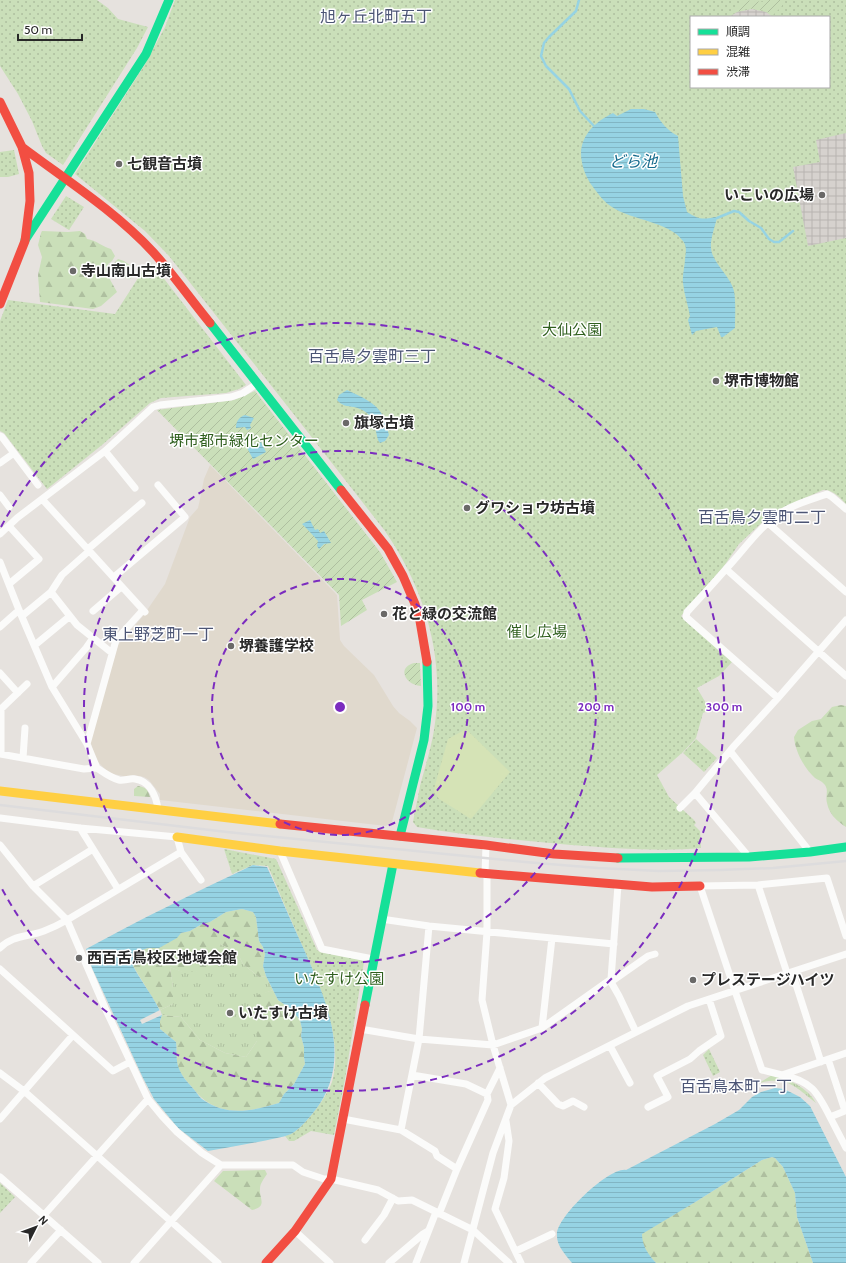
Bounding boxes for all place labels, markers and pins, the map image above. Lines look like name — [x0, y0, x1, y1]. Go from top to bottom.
place label: 七観音古墳 — [127, 155, 202, 173]
marker: 七観音古墳 — [114, 159, 124, 169]
place label: いこいの広場 — [724, 186, 814, 204]
marker: いこいの広場 — [817, 190, 827, 200]
place label: 寺山南山古墳 — [81, 262, 171, 280]
marker: 寺山南山古墳 — [68, 266, 78, 276]
place label: 堺市博物館 — [724, 372, 799, 390]
marker: 堺市博物館 — [711, 376, 721, 386]
place label: 旗塚古墳 — [354, 414, 414, 432]
marker: 旗塚古墳 — [341, 418, 351, 428]
place label: グワショウ坊古墳 — [475, 499, 595, 517]
marker: グワショウ坊古墳 — [462, 503, 472, 513]
place label: 花と緑の交流館 — [392, 605, 497, 623]
marker: 花と緑の交流館 — [379, 609, 389, 619]
place label: 堺養護学校 — [239, 637, 314, 655]
marker: 堺養護学校 — [226, 641, 236, 651]
centre of rings — [333, 700, 347, 714]
place label: 西百舌鳥校区地域会館 — [87, 949, 237, 967]
marker: 西百舌鳥校区地域会館 — [74, 953, 84, 963]
place label: プレステージハイツ — [701, 971, 835, 989]
marker: プレステージハイツ — [688, 975, 698, 985]
place label: いたすけ古墳 — [238, 1004, 328, 1022]
marker: いたすけ古墳 — [225, 1008, 235, 1018]

